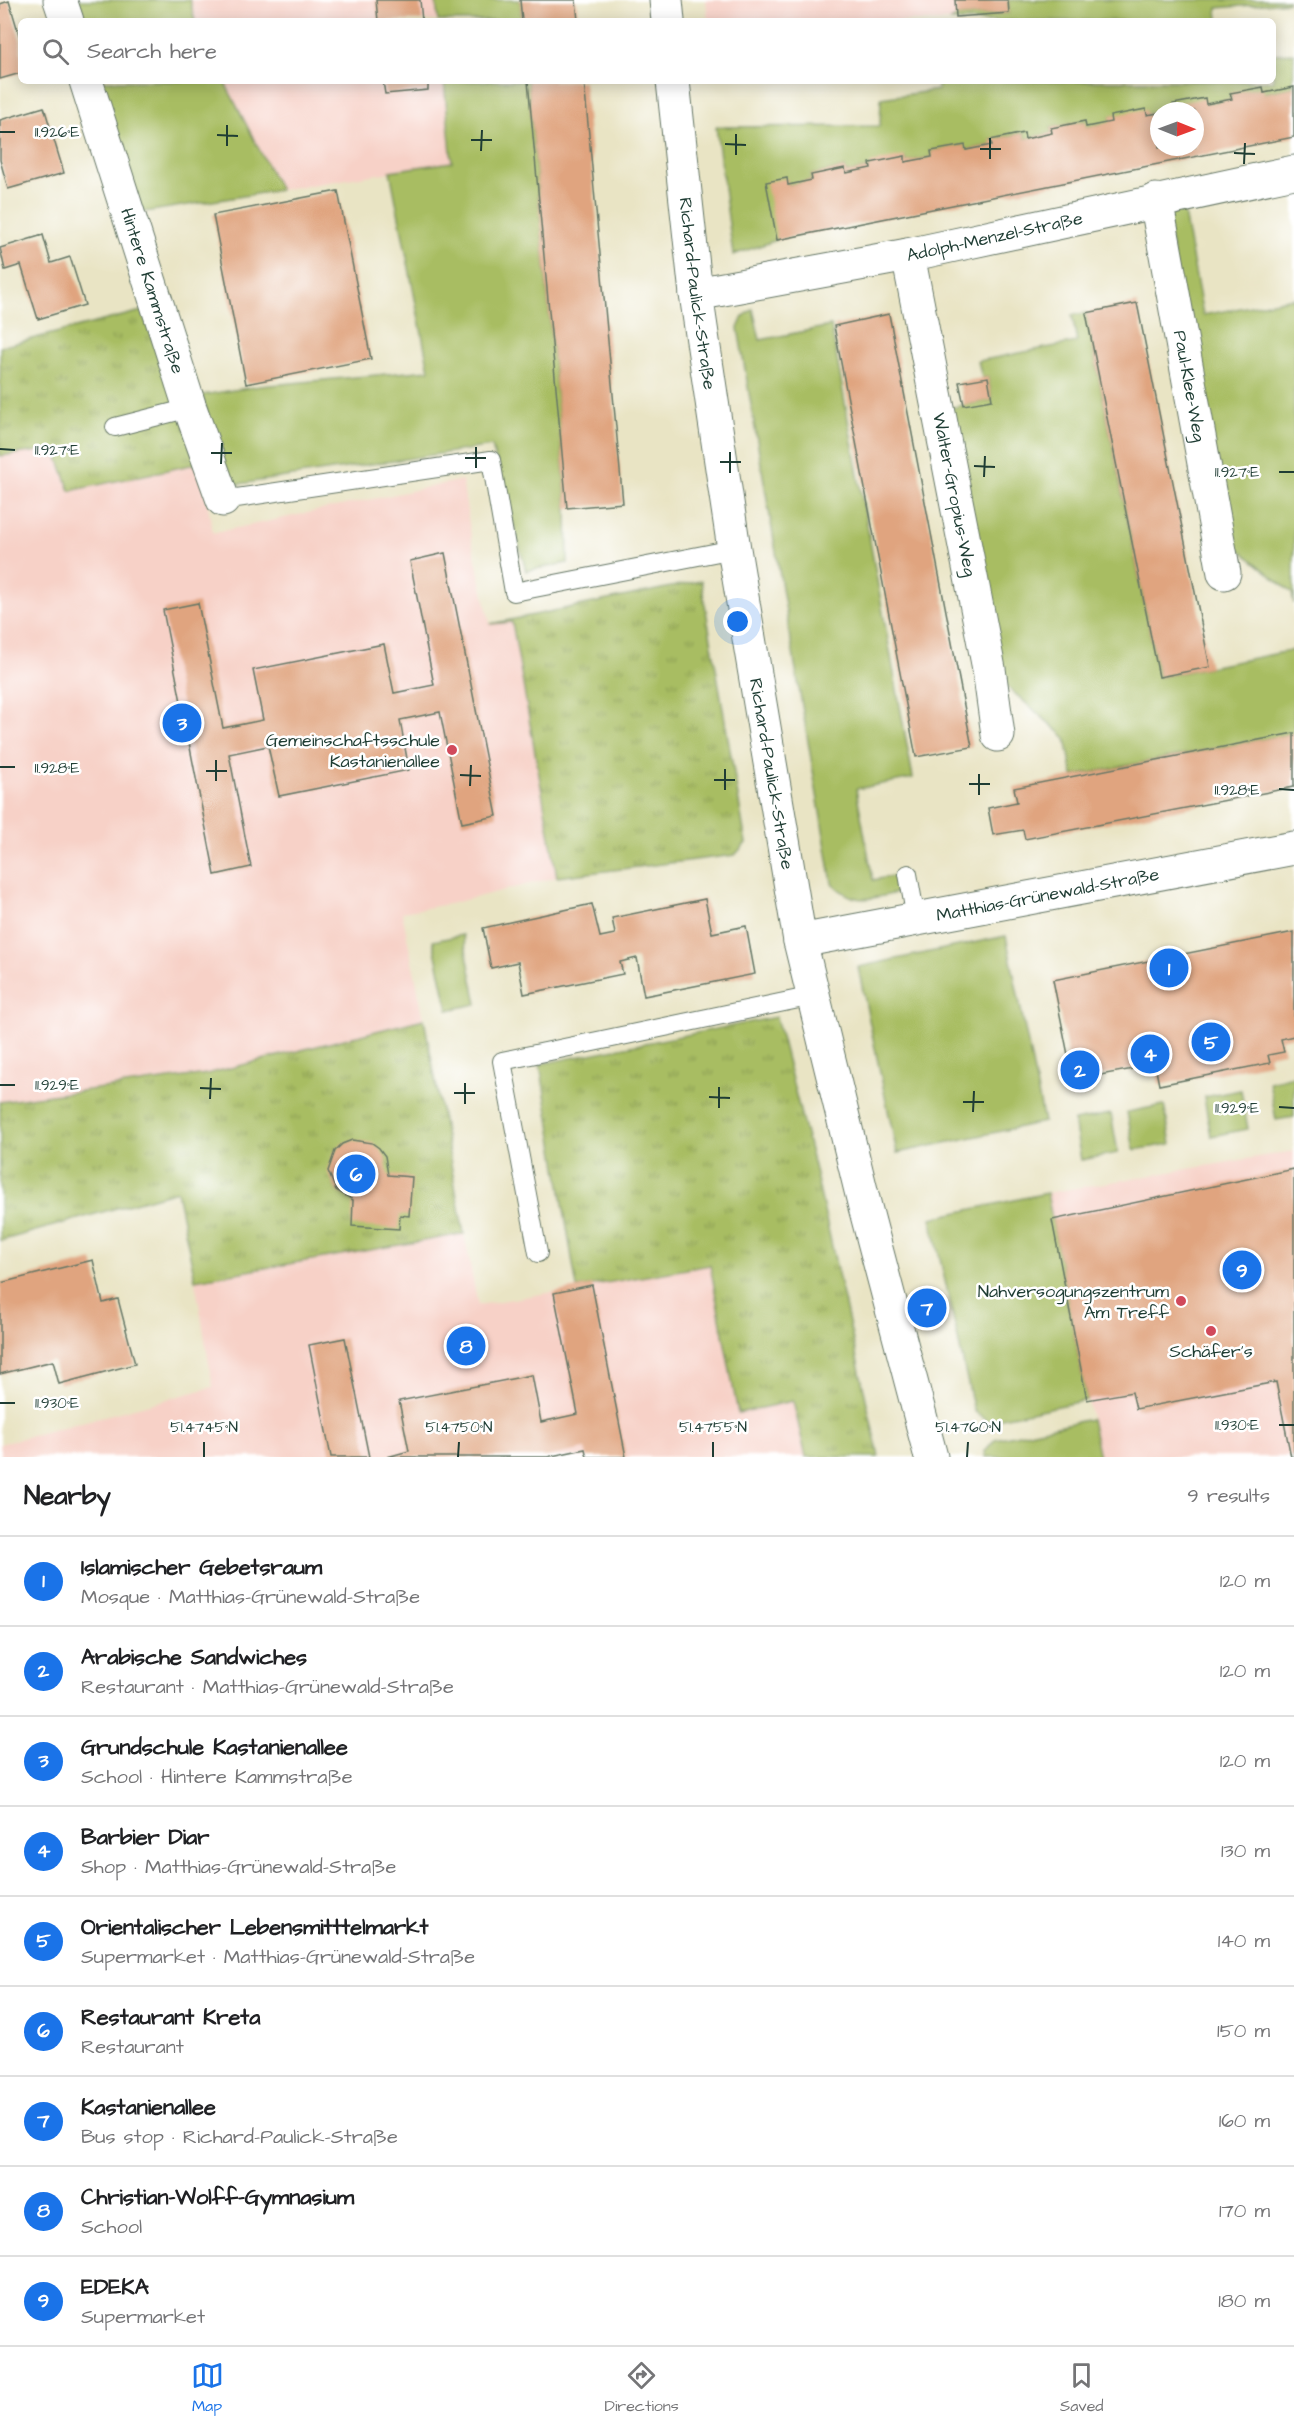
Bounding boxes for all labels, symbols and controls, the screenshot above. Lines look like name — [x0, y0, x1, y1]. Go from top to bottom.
search box — [18, 18, 1276, 84]
icon: search — [39, 35, 72, 68]
text: Search here — [87, 36, 217, 67]
north arrow — [1150, 102, 1204, 156]
text: 11.926°E — [35, 122, 79, 143]
street label: Richard-Paulick-Straße — [673, 196, 723, 392]
street label: Hintere Kammstraße — [115, 205, 191, 377]
street label: Adolph-Menzel-Straße — [904, 205, 1085, 268]
street label: Paul-Klee-Weg — [1167, 328, 1212, 444]
street label: Walter-Gropius-Weg — [927, 410, 983, 579]
text: 11.927°E — [35, 440, 79, 461]
text: 11.927°E — [1215, 462, 1259, 483]
your location — [723, 607, 752, 636]
street label: Richard-Paulick-Straße — [743, 676, 800, 872]
pin: 3 — [162, 700, 201, 746]
place label: Gemeinschaftsschule Kastanienallee — [266, 728, 440, 774]
marker: Gemeinschaftsschule Kastanienallee — [445, 743, 459, 757]
text: 11.928°E — [35, 758, 80, 779]
text: 11.928°E — [1215, 780, 1260, 801]
street label: Matthias-Grünewald-Straße — [934, 861, 1161, 928]
pin: 1 — [1150, 946, 1188, 990]
pin: 5 — [1192, 1020, 1230, 1064]
pin: 4 — [1130, 1032, 1170, 1076]
pin: 2 — [1060, 1048, 1100, 1092]
text: 11.929°E — [35, 1075, 79, 1096]
text: 11.929°E — [1215, 1098, 1259, 1119]
pin: 6 — [336, 1152, 376, 1196]
pin: 9 — [1222, 1248, 1262, 1292]
place label: Nahversogungszentrum Am Treff — [978, 1279, 1169, 1325]
pin: 7 — [908, 1286, 946, 1330]
marker: Nahversogungszentrum Am Treff — [1174, 1294, 1188, 1308]
pin: 8 — [446, 1324, 486, 1368]
marker: Schäfer's — [1204, 1324, 1218, 1338]
place label: Schäfer's — [1169, 1339, 1253, 1364]
text: 11.930°E — [35, 1393, 79, 1414]
text: 11.930°E — [1215, 1415, 1259, 1436]
text: 51.4745°N — [170, 1417, 238, 1438]
text: 51.4750°N — [426, 1417, 492, 1438]
text: 51.4755°N — [679, 1417, 747, 1438]
text: 51.4760°N — [935, 1417, 1001, 1438]
text: Nearby — [24, 1478, 111, 1514]
text: 9 results — [1187, 1482, 1270, 1510]
text: Islamischer Gebetsraum — [81, 1552, 322, 1583]
text: 1 — [42, 1567, 45, 1595]
text: 120 m — [1220, 1567, 1270, 1595]
text: Mosque · Matthias-Grünewald-Straße — [81, 1583, 420, 1611]
text: Arabische Sandwiches — [81, 1642, 307, 1673]
text: 2 — [38, 1657, 49, 1685]
text: 120 m — [1220, 1657, 1270, 1685]
text: Restaurant · Matthias-Grünewald-Straße — [81, 1673, 454, 1701]
text: Grundschule Kastanienallee — [81, 1732, 348, 1763]
text: 3 — [38, 1747, 49, 1775]
text: 120 m — [1220, 1747, 1270, 1775]
text: School · Hintere Kammstraße — [81, 1763, 353, 1791]
text: Barbier Diar — [81, 1822, 209, 1853]
text: 4 — [37, 1837, 50, 1865]
text: 130 m — [1221, 1837, 1270, 1865]
text: Shop · Matthias-Grünewald-Straße — [81, 1853, 396, 1881]
text: Orientalischer Lebensmitttelmarkt — [81, 1912, 429, 1943]
text: 5 — [36, 1927, 51, 1955]
text: 140 m — [1218, 1927, 1270, 1955]
text: Supermarket · Matthias-Grünewald-Straße — [81, 1943, 475, 1971]
text: Restaurant Kreta — [81, 2002, 260, 2033]
text: 6 — [37, 2017, 50, 2045]
text: 150 m — [1217, 2017, 1270, 2045]
text: Restaurant — [81, 2033, 184, 2061]
text: Kastanienallee — [81, 2092, 216, 2123]
text: 7 — [37, 2107, 50, 2135]
text: 160 m — [1219, 2107, 1270, 2135]
text: Bus stop · Richard-Paulick-Straße — [81, 2123, 398, 2151]
text: Christian-Wolff-Gymnasium — [81, 2182, 354, 2213]
text: 8 — [37, 2197, 50, 2225]
text: 170 m — [1219, 2197, 1270, 2225]
text: School — [81, 2213, 142, 2241]
text: EDEKA — [81, 2272, 149, 2303]
text: 9 — [38, 2287, 49, 2315]
text: 180 m — [1218, 2287, 1270, 2315]
text: Supermarket — [81, 2303, 205, 2331]
tab: Map — [191, 2359, 224, 2417]
tab: Directions — [605, 2359, 679, 2417]
tab: Saved — [1060, 2359, 1103, 2417]

